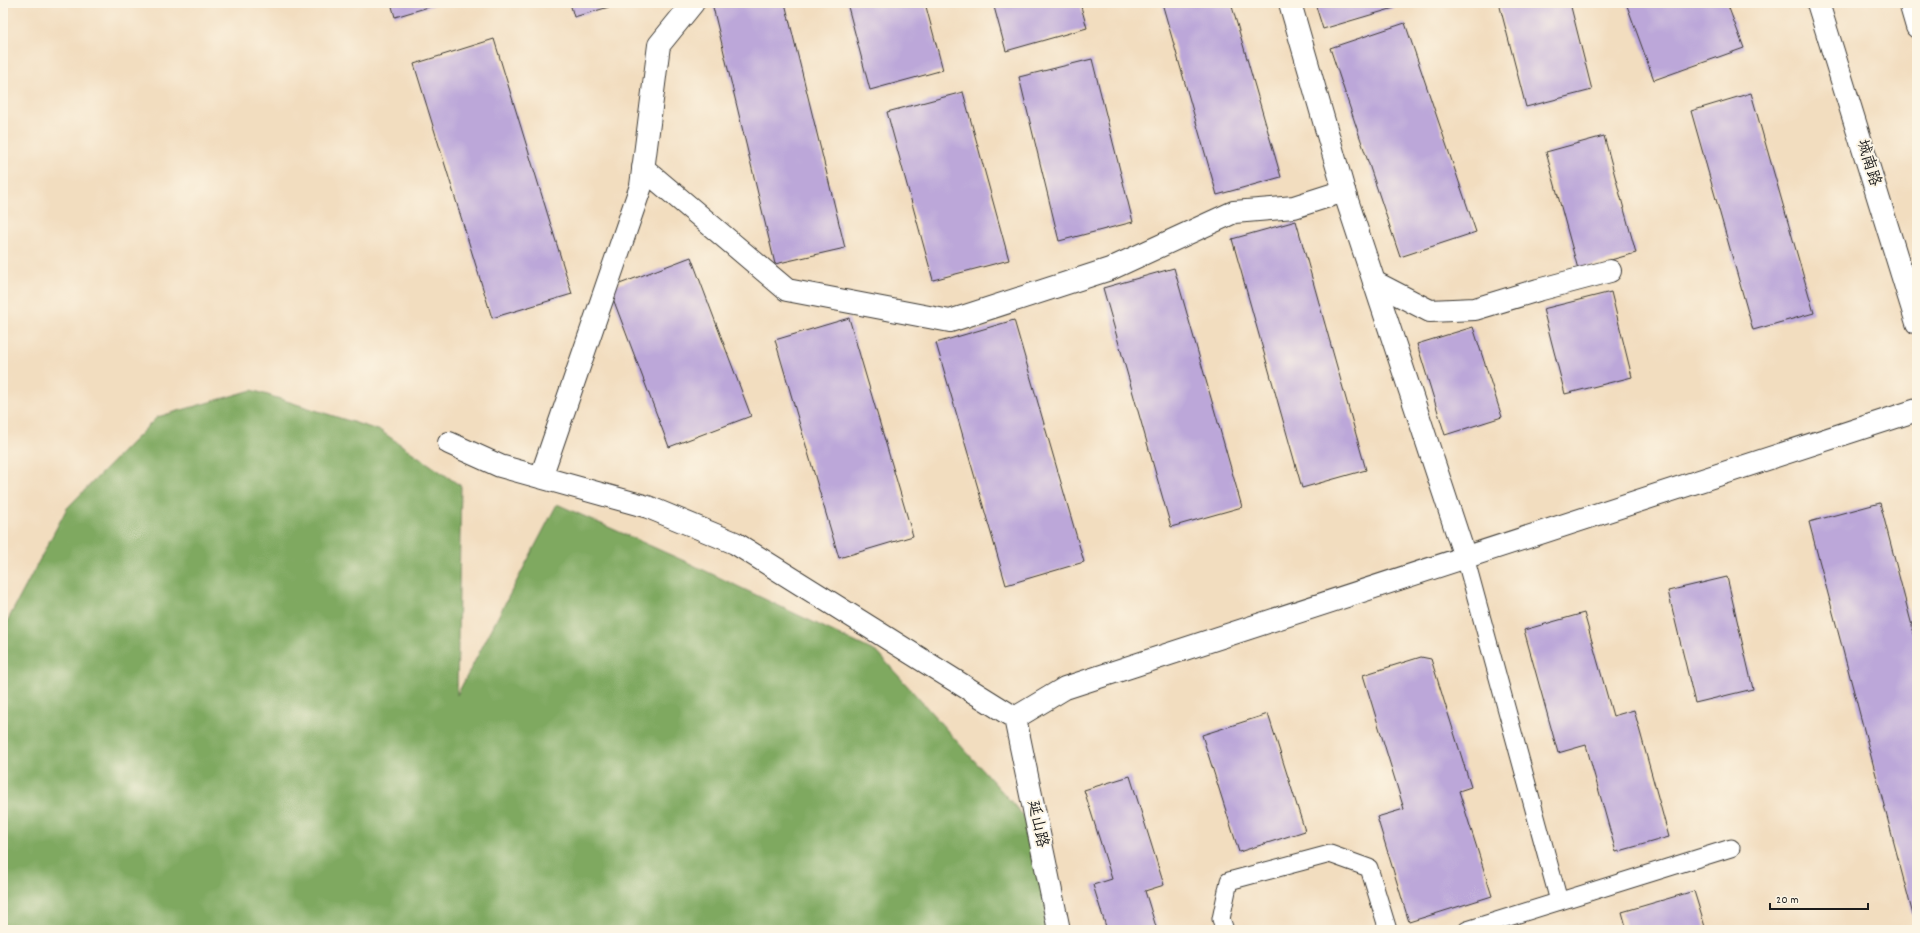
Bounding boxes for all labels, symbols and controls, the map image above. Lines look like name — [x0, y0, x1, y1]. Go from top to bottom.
street label: 城南路 — [1850, 137, 1886, 189]
street label: 延山路 — [1021, 798, 1053, 850]
scale bar — [1770, 885, 1868, 911]
text: 20 m — [1776, 892, 1799, 909]

